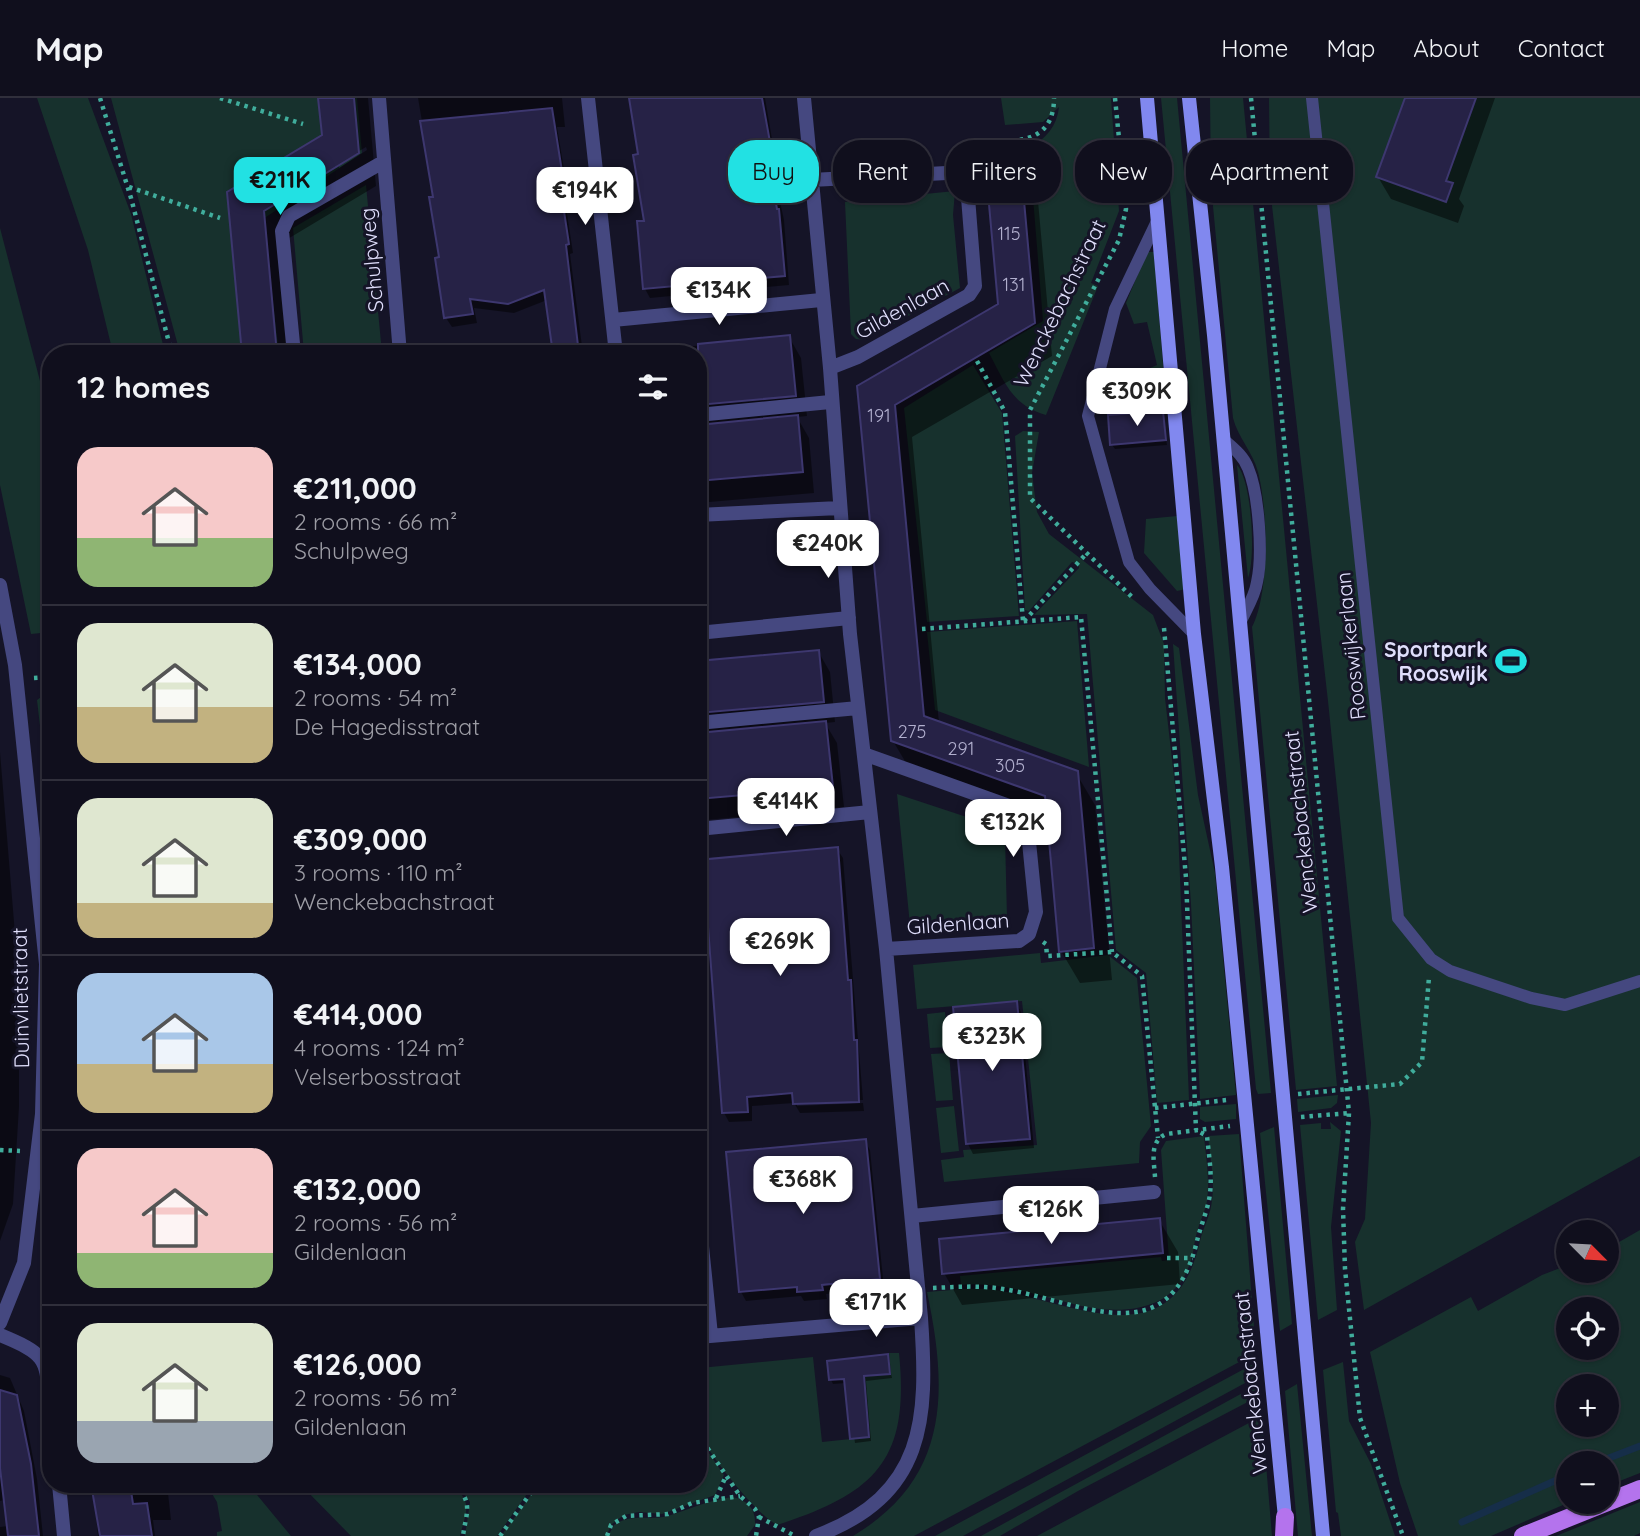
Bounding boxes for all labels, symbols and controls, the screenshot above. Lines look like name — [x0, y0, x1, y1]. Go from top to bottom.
text: Map — [35, 28, 103, 69]
text: Home — [1221, 33, 1288, 63]
text: Map — [1326, 33, 1375, 63]
text: About — [1413, 33, 1480, 63]
text: Contact — [1518, 33, 1605, 63]
chip: Buy — [728, 140, 819, 203]
chip: Rent — [833, 140, 932, 203]
chip: Filters — [946, 140, 1061, 203]
chip: New — [1075, 140, 1172, 203]
chip: Apartment — [1186, 140, 1353, 203]
pin: €211K — [231, 158, 329, 217]
text: €211K — [250, 165, 310, 194]
pin: €194K — [536, 167, 634, 227]
text: €194K — [552, 175, 618, 204]
street label: Schulpweg — [353, 207, 389, 313]
street label: Wenckebachstraat — [1007, 215, 1111, 391]
house number: 115 — [997, 222, 1021, 245]
pin: €134K — [670, 268, 768, 327]
street label: Gildenlaan — [851, 272, 953, 344]
house number: 131 — [1003, 273, 1025, 296]
text: €134K — [687, 275, 751, 304]
text: 12 homes — [77, 368, 210, 406]
icon: filters — [634, 368, 672, 406]
pin: €309K — [1088, 368, 1186, 428]
text: €309K — [1102, 376, 1172, 405]
house number: 191 — [867, 404, 891, 427]
text: €211,000 — [294, 469, 417, 507]
icon: home — [133, 475, 217, 559]
text: 2 rooms · 66 m² — [294, 507, 457, 536]
pin: €240K — [779, 520, 877, 580]
text: €240K — [793, 528, 863, 557]
text: Schulpweg — [294, 536, 409, 565]
street label: Rooswijkerlaan — [1329, 571, 1371, 721]
place label: Sportpark Rooswijk — [1384, 636, 1488, 686]
sports icon: Sportpark Rooswijk — [1494, 644, 1528, 678]
text: €134,000 — [294, 645, 422, 683]
icon: home — [133, 651, 217, 735]
text: 2 rooms · 54 m² — [294, 683, 457, 712]
text: De Hagedisstraat — [294, 712, 480, 741]
house number: 275 — [898, 720, 926, 743]
street label: Wenckebachstraat — [1277, 729, 1323, 915]
house number: 291 — [948, 737, 974, 760]
house number: 305 — [995, 754, 1025, 777]
pin: €414K — [737, 778, 835, 838]
text: €414K — [754, 786, 818, 815]
pin: €132K — [964, 800, 1062, 859]
text: €132K — [981, 807, 1045, 836]
text: €309,000 — [294, 820, 427, 858]
icon: home — [133, 826, 217, 910]
text: 3 rooms · 110 m² — [294, 858, 463, 887]
text: Wenckebachstraat — [294, 887, 495, 916]
street label: Gildenlaan — [906, 906, 1010, 940]
pin: €269K — [731, 918, 829, 978]
text: €269K — [746, 926, 814, 955]
street label: Duinvlietstraat — [6, 927, 34, 1069]
text: €414,000 — [294, 995, 422, 1033]
icon: home — [133, 1001, 217, 1085]
pin: €323K — [943, 1014, 1041, 1073]
text: €323K — [958, 1021, 1026, 1050]
text: 4 rooms · 124 m² — [294, 1033, 465, 1062]
text: Velserbosstraat — [294, 1062, 461, 1091]
pin: €368K — [754, 1156, 852, 1216]
text: €368K — [769, 1164, 837, 1193]
text: €132,000 — [294, 1170, 421, 1208]
icon: home — [133, 1176, 217, 1260]
pin: €126K — [1002, 1186, 1100, 1246]
text: €126K — [1019, 1194, 1083, 1223]
text: 2 rooms · 56 m² — [294, 1208, 457, 1237]
north arrow — [1556, 1220, 1619, 1283]
map controls — [1556, 1220, 1619, 1514]
text: Gildenlaan — [294, 1237, 407, 1266]
pin: €171K — [827, 1280, 925, 1339]
text: €171K — [846, 1287, 906, 1316]
street label: Wenckebachstraat — [1227, 1290, 1273, 1476]
button: locate — [1556, 1297, 1619, 1360]
text: €126,000 — [294, 1345, 422, 1383]
icon: home — [133, 1351, 217, 1435]
button: + — [1556, 1374, 1619, 1437]
text: 2 rooms · 56 m² — [294, 1383, 457, 1412]
text: Gildenlaan — [294, 1412, 407, 1441]
button: − — [1556, 1451, 1619, 1514]

